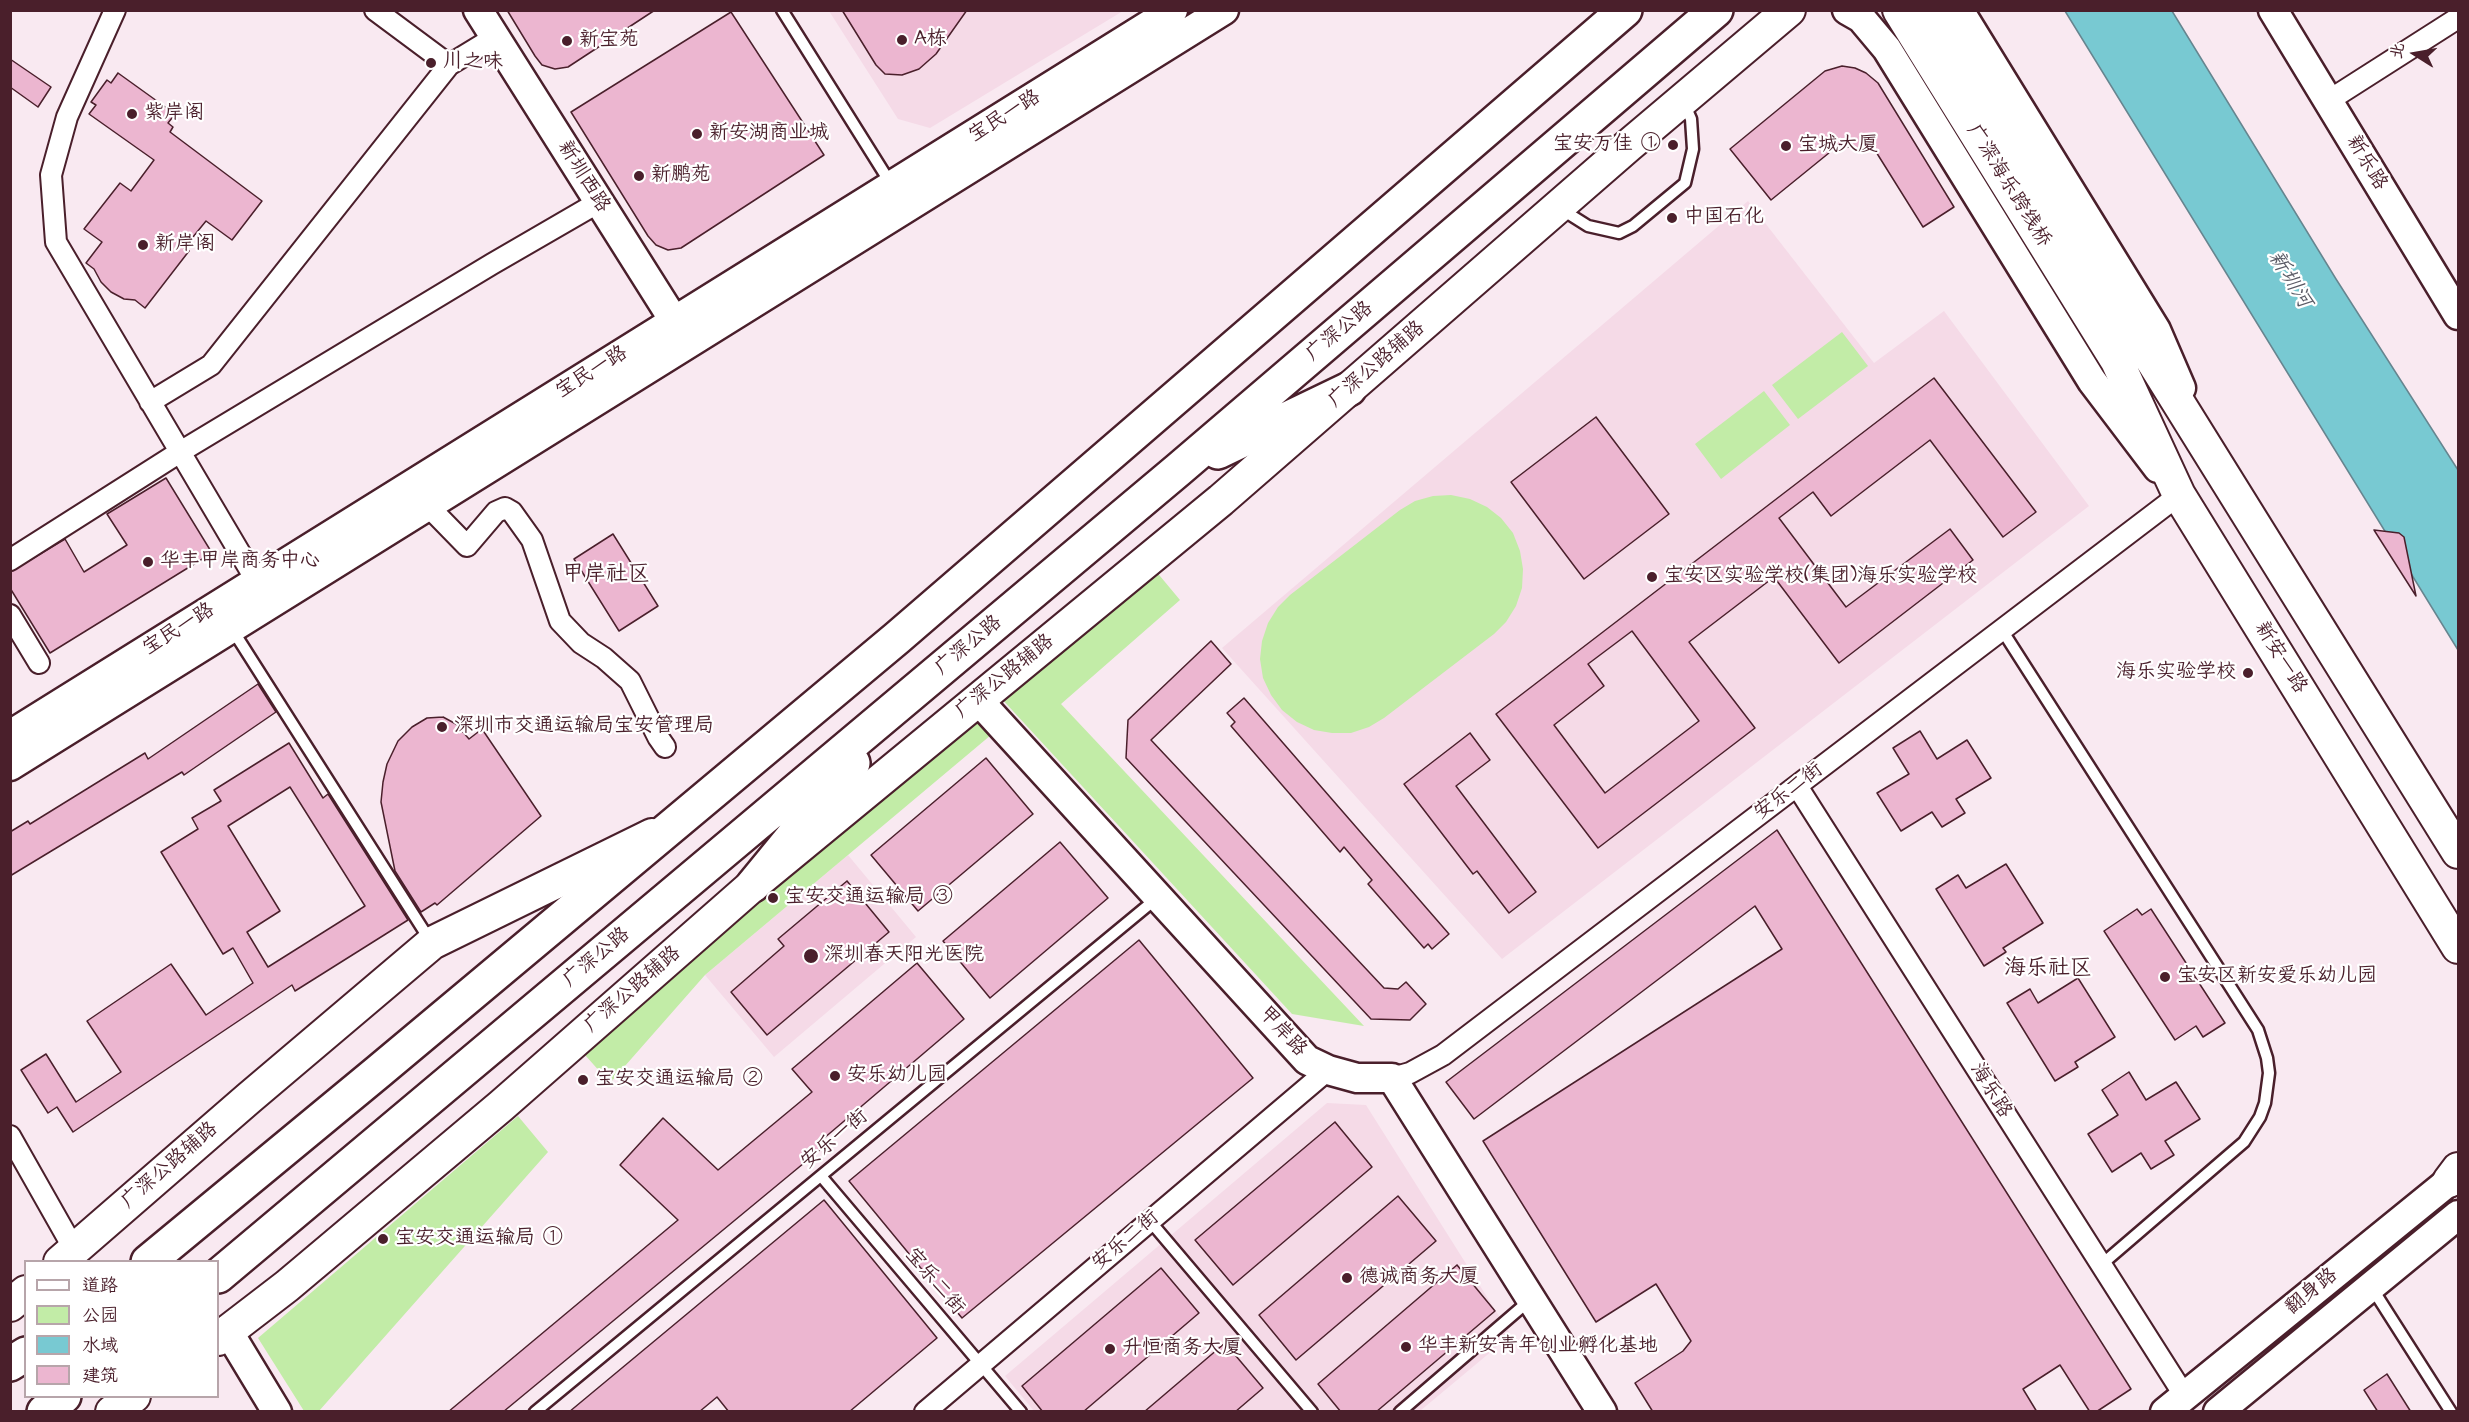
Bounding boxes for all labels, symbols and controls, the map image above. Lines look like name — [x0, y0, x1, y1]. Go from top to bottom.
north arrow — [2385, 24, 2445, 84]
place label: A栋 — [914, 28, 947, 52]
place label: 新宝苑 — [579, 29, 639, 53]
marker: A栋 — [895, 33, 909, 47]
marker: 新宝苑 — [560, 34, 574, 48]
text: 北 — [2385, 41, 2410, 61]
place label: 川之味 — [443, 51, 503, 75]
marker: 川之味 — [424, 56, 438, 70]
street label: 宝民一路 — [965, 86, 1045, 148]
place label: 紫岸阁 — [144, 102, 204, 126]
marker: 紫岸阁 — [125, 107, 139, 121]
street label: 广深海乐跨线桥 — [1961, 120, 2055, 252]
place label: 新安湖商业城 — [709, 122, 829, 146]
marker: 新安湖商业城 — [690, 127, 704, 141]
street label: 新乐路 — [2340, 131, 2392, 195]
place label: 宝安万佳 ① — [1553, 133, 1661, 157]
place label: 宝城大厦 — [1798, 134, 1878, 158]
street label: 新圳西路 — [552, 137, 614, 217]
marker: 宝安万佳 ① — [1666, 138, 1680, 152]
marker: 宝城大厦 — [1779, 139, 1793, 153]
place label: 新鹏苑 — [651, 164, 711, 188]
marker: 新鹏苑 — [632, 169, 646, 183]
place label: 中国石化 — [1684, 206, 1764, 230]
marker: 中国石化 — [1665, 211, 1679, 225]
place label: 新岸阁 — [155, 233, 215, 257]
marker: 新岸阁 — [136, 238, 150, 252]
water label: 新圳河 — [2262, 247, 2316, 313]
street label: 广深公路 — [1302, 297, 1378, 367]
street label: 广深公路辅路 — [1324, 317, 1430, 413]
street label: 宝民一路 — [552, 342, 632, 404]
place label: 华丰甲岸商务中心 — [160, 550, 320, 574]
marker: 华丰甲岸商务中心 — [141, 555, 155, 569]
district label: 甲岸社区 — [562, 562, 650, 588]
place label: 宝安区实验学校(集团)海乐实验学校 — [1664, 565, 1977, 589]
marker: 宝安区实验学校(集团)海乐实验学校 — [1645, 570, 1659, 584]
street label: 宝民一路 — [139, 599, 219, 661]
street label: 广深公路 — [931, 611, 1007, 681]
street label: 新安一路 — [2249, 618, 2311, 698]
street label: 广深公路辅路 — [951, 630, 1059, 724]
place label: 海乐实验学校 — [2116, 661, 2236, 685]
marker: 海乐实验学校 — [2241, 666, 2255, 680]
place label: 深圳市交通运输局宝安管理局 — [454, 715, 714, 739]
marker: 深圳市交通运输局宝安管理局 — [435, 720, 449, 734]
street label: 安乐二街 — [1750, 758, 1828, 826]
place label: 宝安交通运输局 ③ — [785, 886, 953, 910]
marker: 宝安交通运输局 ③ — [766, 891, 780, 905]
street label: 广深公路 — [559, 923, 635, 993]
street label: 广深公路辅路 — [580, 942, 686, 1038]
place label: 深圳春天阳光医院 — [824, 944, 984, 968]
marker: 深圳春天阳光医院 — [802, 947, 820, 965]
district label: 海乐社区 — [2004, 956, 2092, 982]
place label: 宝安区新安爱乐幼儿园 — [2177, 965, 2377, 989]
marker: 宝安区新安爱乐幼儿园 — [2158, 970, 2172, 984]
street label: 甲岸路 — [1253, 1002, 1311, 1062]
street label: 海乐路 — [1964, 1059, 2016, 1123]
place label: 安乐幼儿园 — [847, 1064, 947, 1088]
place label: 宝安交通运输局 ② — [595, 1068, 763, 1092]
marker: 安乐幼儿园 — [828, 1069, 842, 1083]
marker: 宝安交通运输局 ② — [576, 1073, 590, 1087]
street label: 安乐一街 — [797, 1105, 873, 1175]
street label: 广深公路辅路 — [117, 1118, 223, 1214]
street label: 安乐二街 — [1088, 1206, 1164, 1276]
place label: 宝安交通运输局 ① — [395, 1227, 563, 1251]
marker: 宝安交通运输局 ① — [376, 1232, 390, 1246]
street label: 宝乐二街 — [899, 1244, 969, 1320]
legend — [24, 1260, 219, 1398]
street label: 翻身路 — [2281, 1264, 2343, 1320]
place label: 德诚商务大厦 — [1359, 1266, 1479, 1290]
marker: 德诚商务大厦 — [1340, 1271, 1354, 1285]
text: 道路 — [82, 1273, 118, 1298]
text: 公园 — [82, 1303, 118, 1328]
text: 水域 — [82, 1333, 118, 1358]
place label: 华丰新安青年创业孵化基地 — [1418, 1335, 1658, 1359]
place label: 升恒商务大厦 — [1122, 1337, 1242, 1361]
marker: 华丰新安青年创业孵化基地 — [1399, 1340, 1413, 1354]
marker: 升恒商务大厦 — [1103, 1342, 1117, 1356]
text: 建筑 — [82, 1363, 118, 1388]

